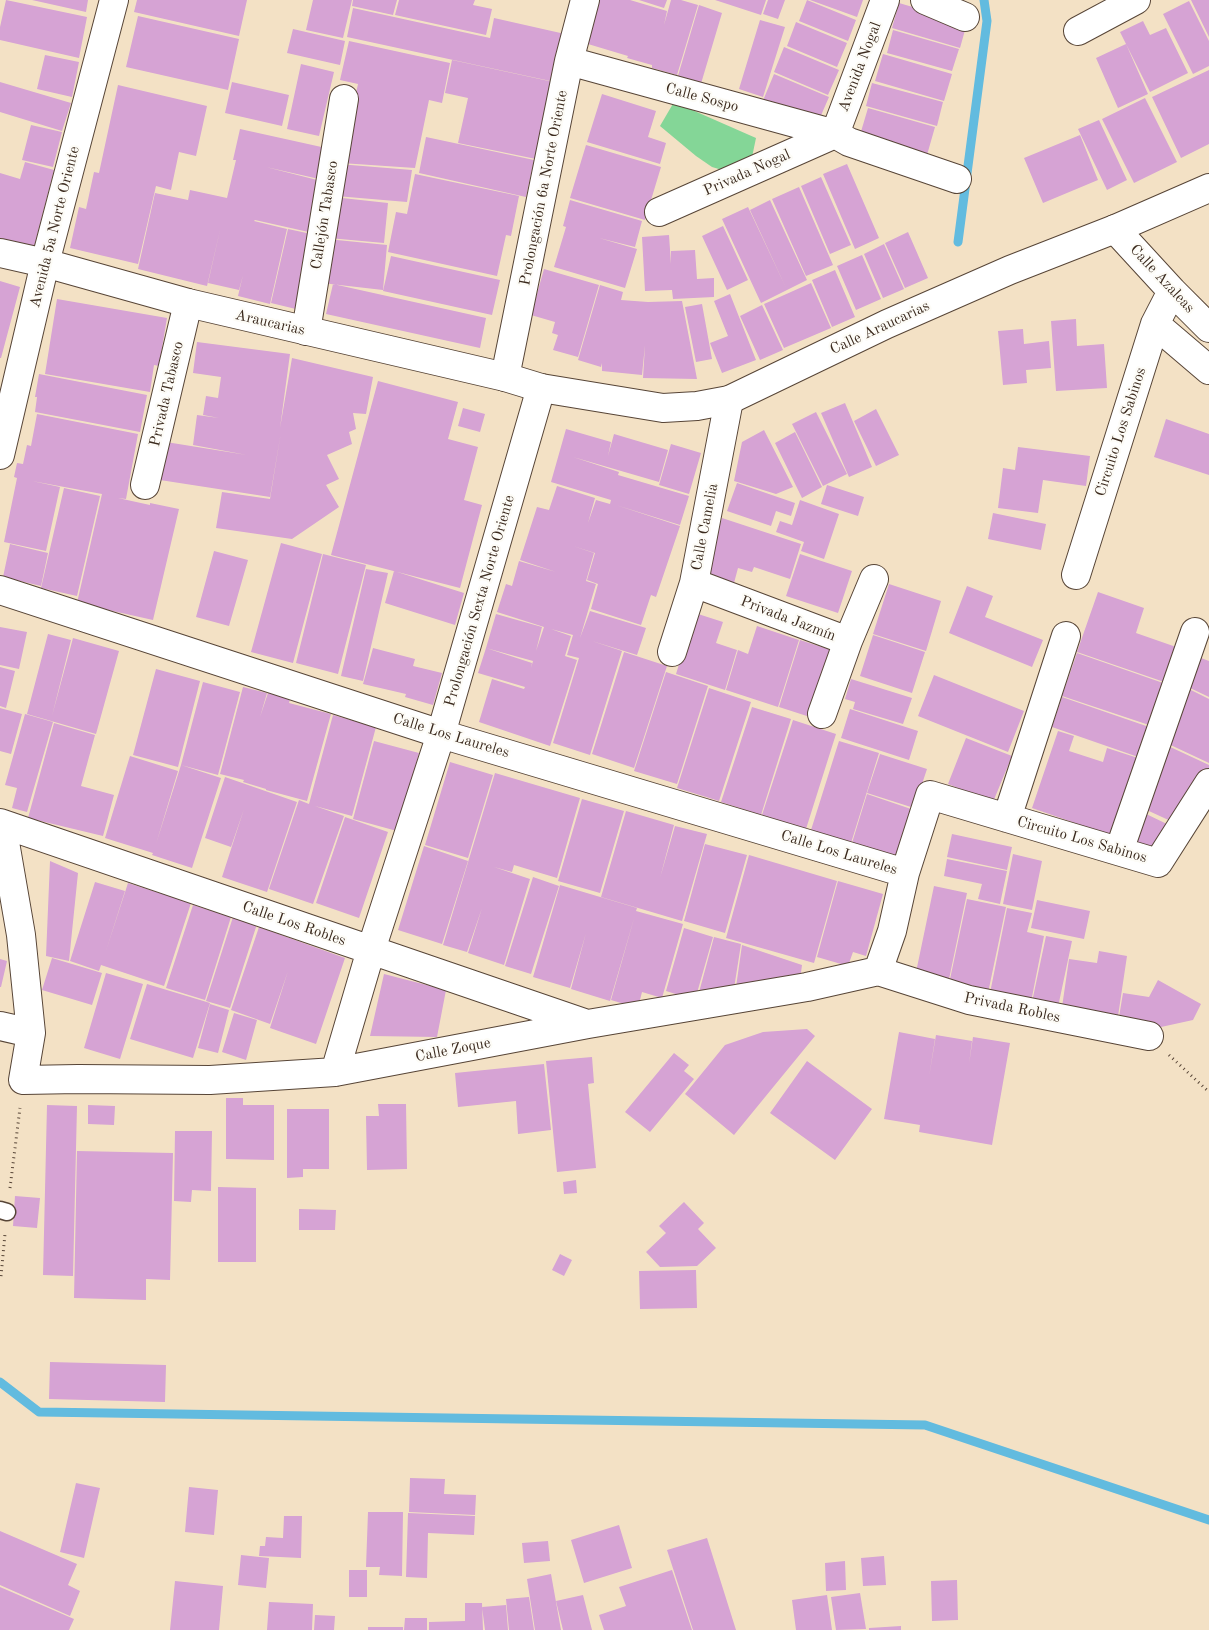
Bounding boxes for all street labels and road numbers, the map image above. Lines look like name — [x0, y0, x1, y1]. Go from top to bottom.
street label: Avenida Nogal — [835, 20, 885, 114]
street label: Calle Sospo — [663, 80, 741, 116]
street label: Prolongación 6a Norte Oriente — [516, 89, 572, 287]
street label: Avenida 5a Norte Oriente — [26, 144, 84, 310]
street label: Privada Nogal — [701, 146, 793, 200]
street label: Callejón Tabasco — [308, 159, 342, 271]
street label: Calle Azaleas — [1126, 241, 1198, 317]
street label: Calle Araucarias — [827, 297, 933, 359]
street label: Araucarias — [233, 306, 307, 340]
street label: Privada Tabasco — [146, 340, 188, 448]
street label: Circuito Los Sabinos — [1092, 365, 1150, 499]
street label: Calle Camelia — [688, 482, 722, 572]
street label: Prolongación Sexta Norte Oriente — [441, 493, 519, 709]
street label: Privada Jazmín — [738, 593, 838, 645]
street label: Calle Los Laureles — [391, 710, 511, 762]
street label: Circuito Los Sabinos — [1015, 813, 1149, 867]
street label: Calle Los Laureles — [779, 827, 899, 879]
street label: Calle Los Robles — [240, 898, 348, 950]
street label: Privada Robles — [962, 989, 1062, 1027]
street label: Calle Zoque — [414, 1034, 492, 1066]

